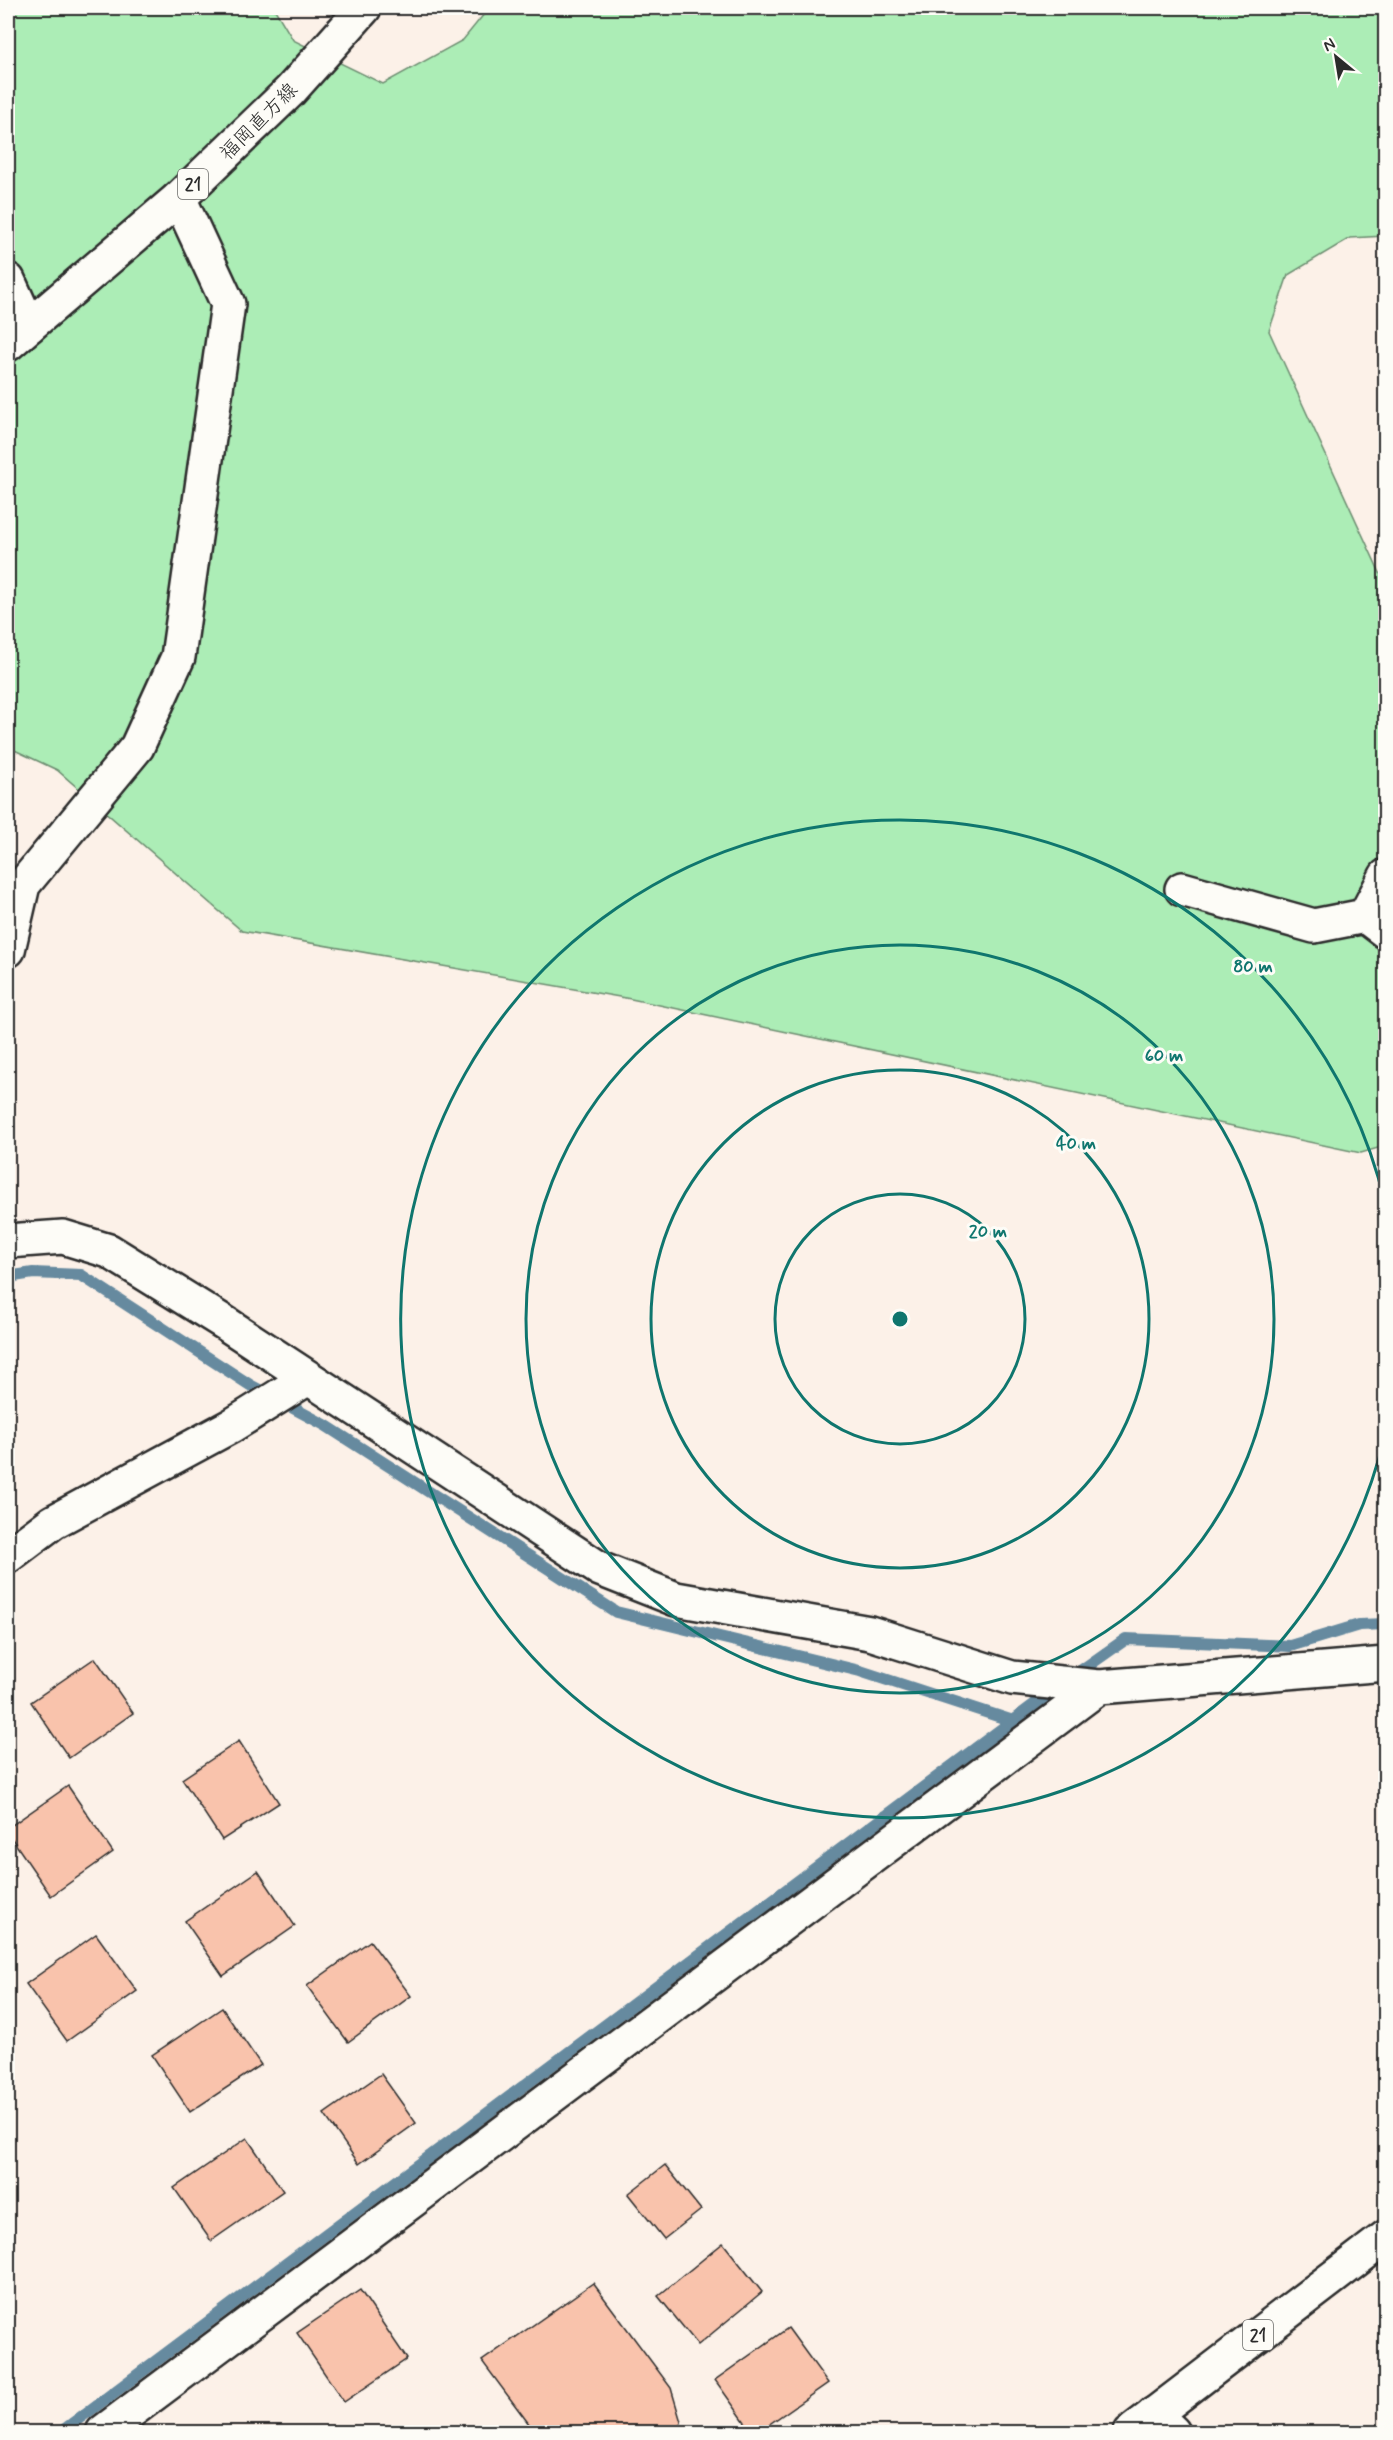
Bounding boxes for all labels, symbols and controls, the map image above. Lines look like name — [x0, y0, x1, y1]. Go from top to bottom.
north arrow — [1306, 27, 1366, 87]
text: N — [1319, 34, 1339, 57]
street label: 福岡直方線 — [214, 77, 304, 167]
road number: 21 — [178, 169, 208, 199]
text: 80 m — [1233, 955, 1273, 979]
text: 60 m — [1145, 1044, 1183, 1068]
text: 40 m — [1056, 1132, 1096, 1156]
text: 20 m — [969, 1220, 1007, 1244]
centre of rings — [890, 1309, 910, 1329]
road number: 21 — [1243, 2320, 1273, 2350]

